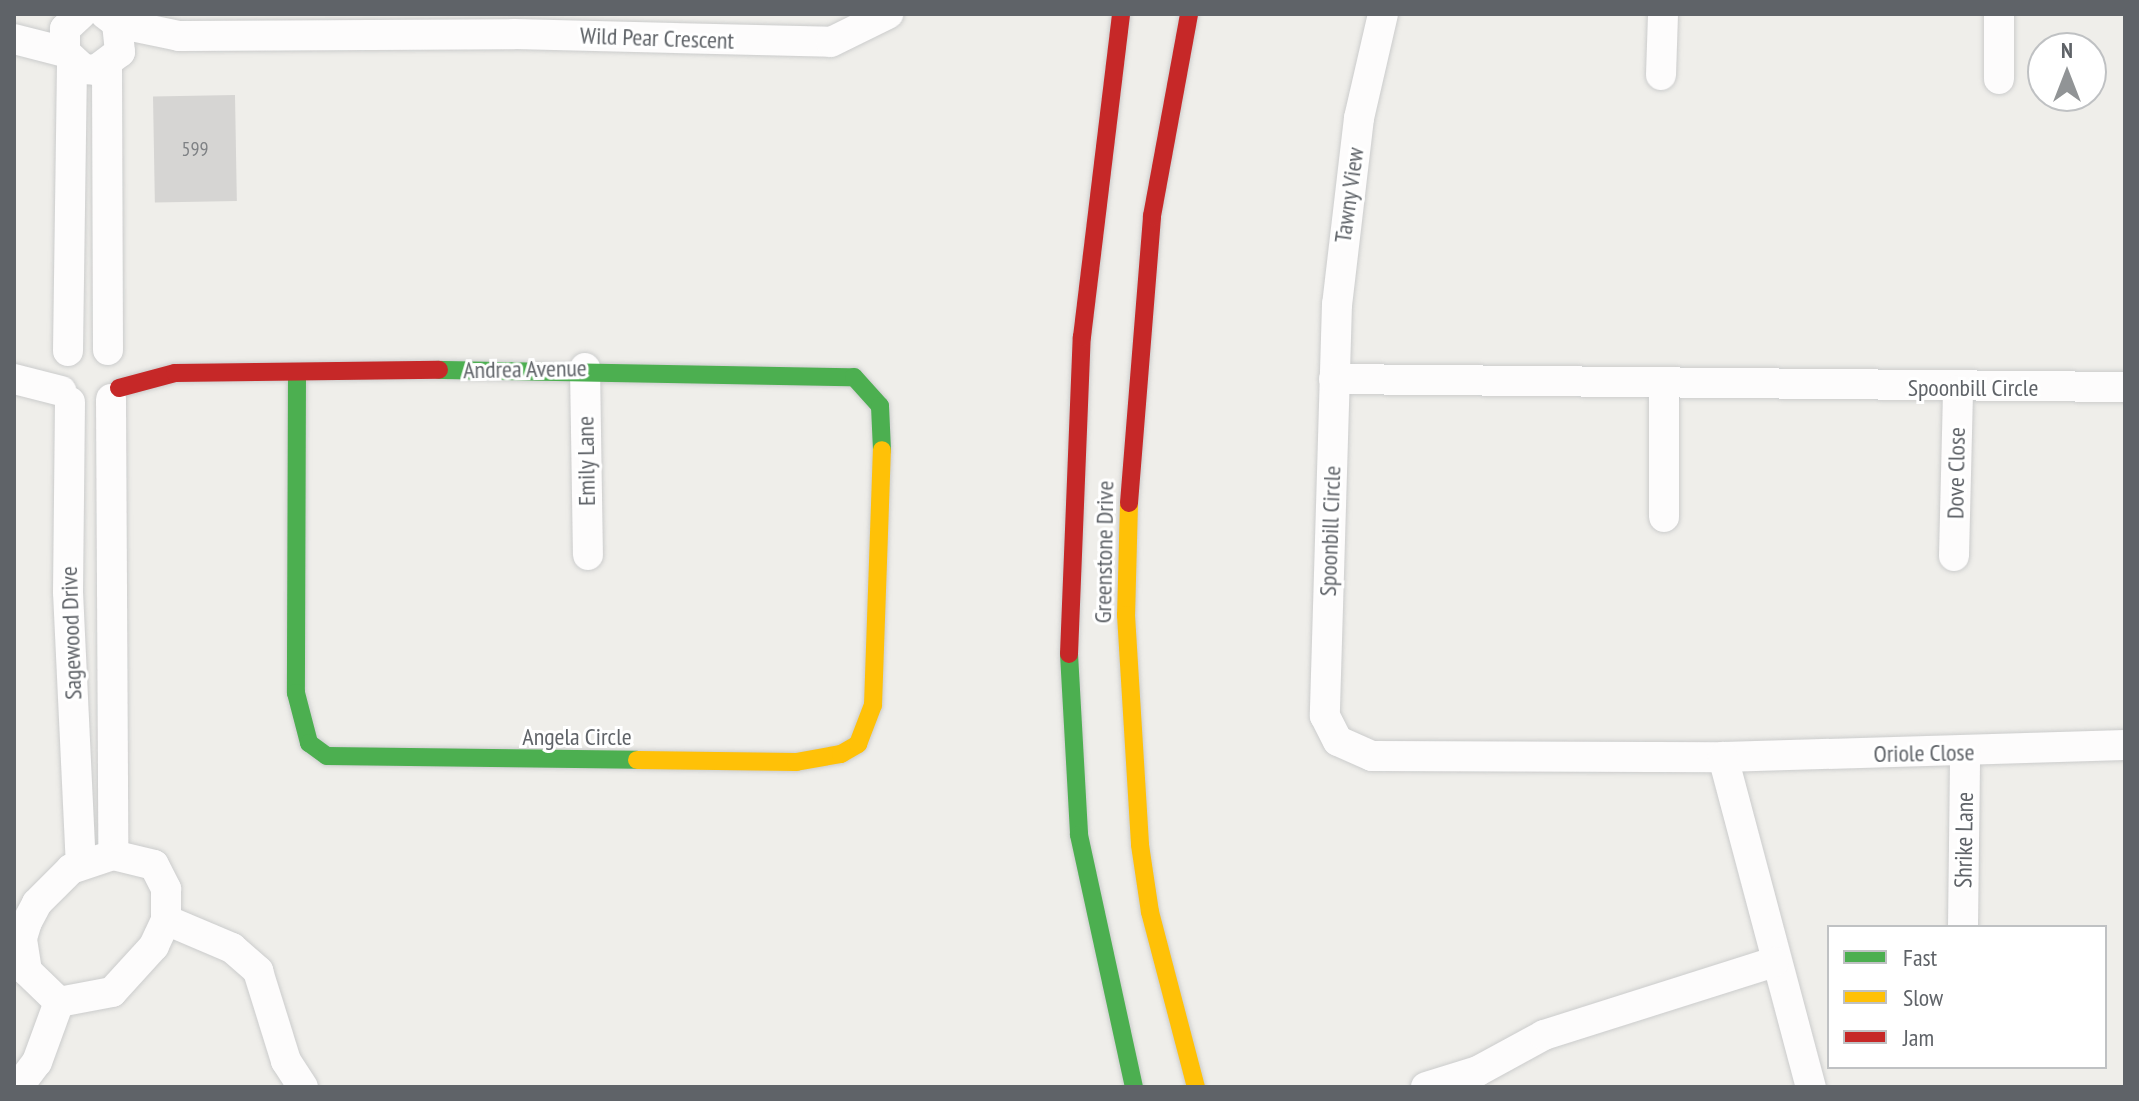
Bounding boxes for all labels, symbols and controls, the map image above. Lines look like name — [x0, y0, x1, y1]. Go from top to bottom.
street label: Wild Pear Crescent — [579, 21, 735, 55]
north arrow — [2027, 32, 2107, 112]
text: N — [2061, 36, 2073, 64]
house number: 599 — [182, 137, 208, 161]
street label: Tawny View — [1328, 145, 1370, 245]
street label: Andrea Avenue — [463, 354, 587, 384]
street label: Spoonbill Circle — [1908, 374, 2038, 402]
street label: Emily Lane — [571, 416, 601, 506]
street label: Dove Close — [1941, 427, 1971, 519]
street label: Spoonbill Circle — [1313, 465, 1347, 597]
street label: Greenstone Drive — [1088, 480, 1120, 624]
street label: Sagewood Drive — [54, 566, 88, 700]
street label: Angela Circle — [522, 723, 632, 751]
street label: Oriole Close — [1873, 738, 1975, 768]
street label: Shrike Lane — [1949, 792, 1979, 888]
legend — [1827, 925, 2107, 1069]
text: Fast — [1903, 942, 1937, 973]
text: Slow — [1903, 982, 1943, 1013]
text: Jam — [1903, 1022, 1934, 1053]

